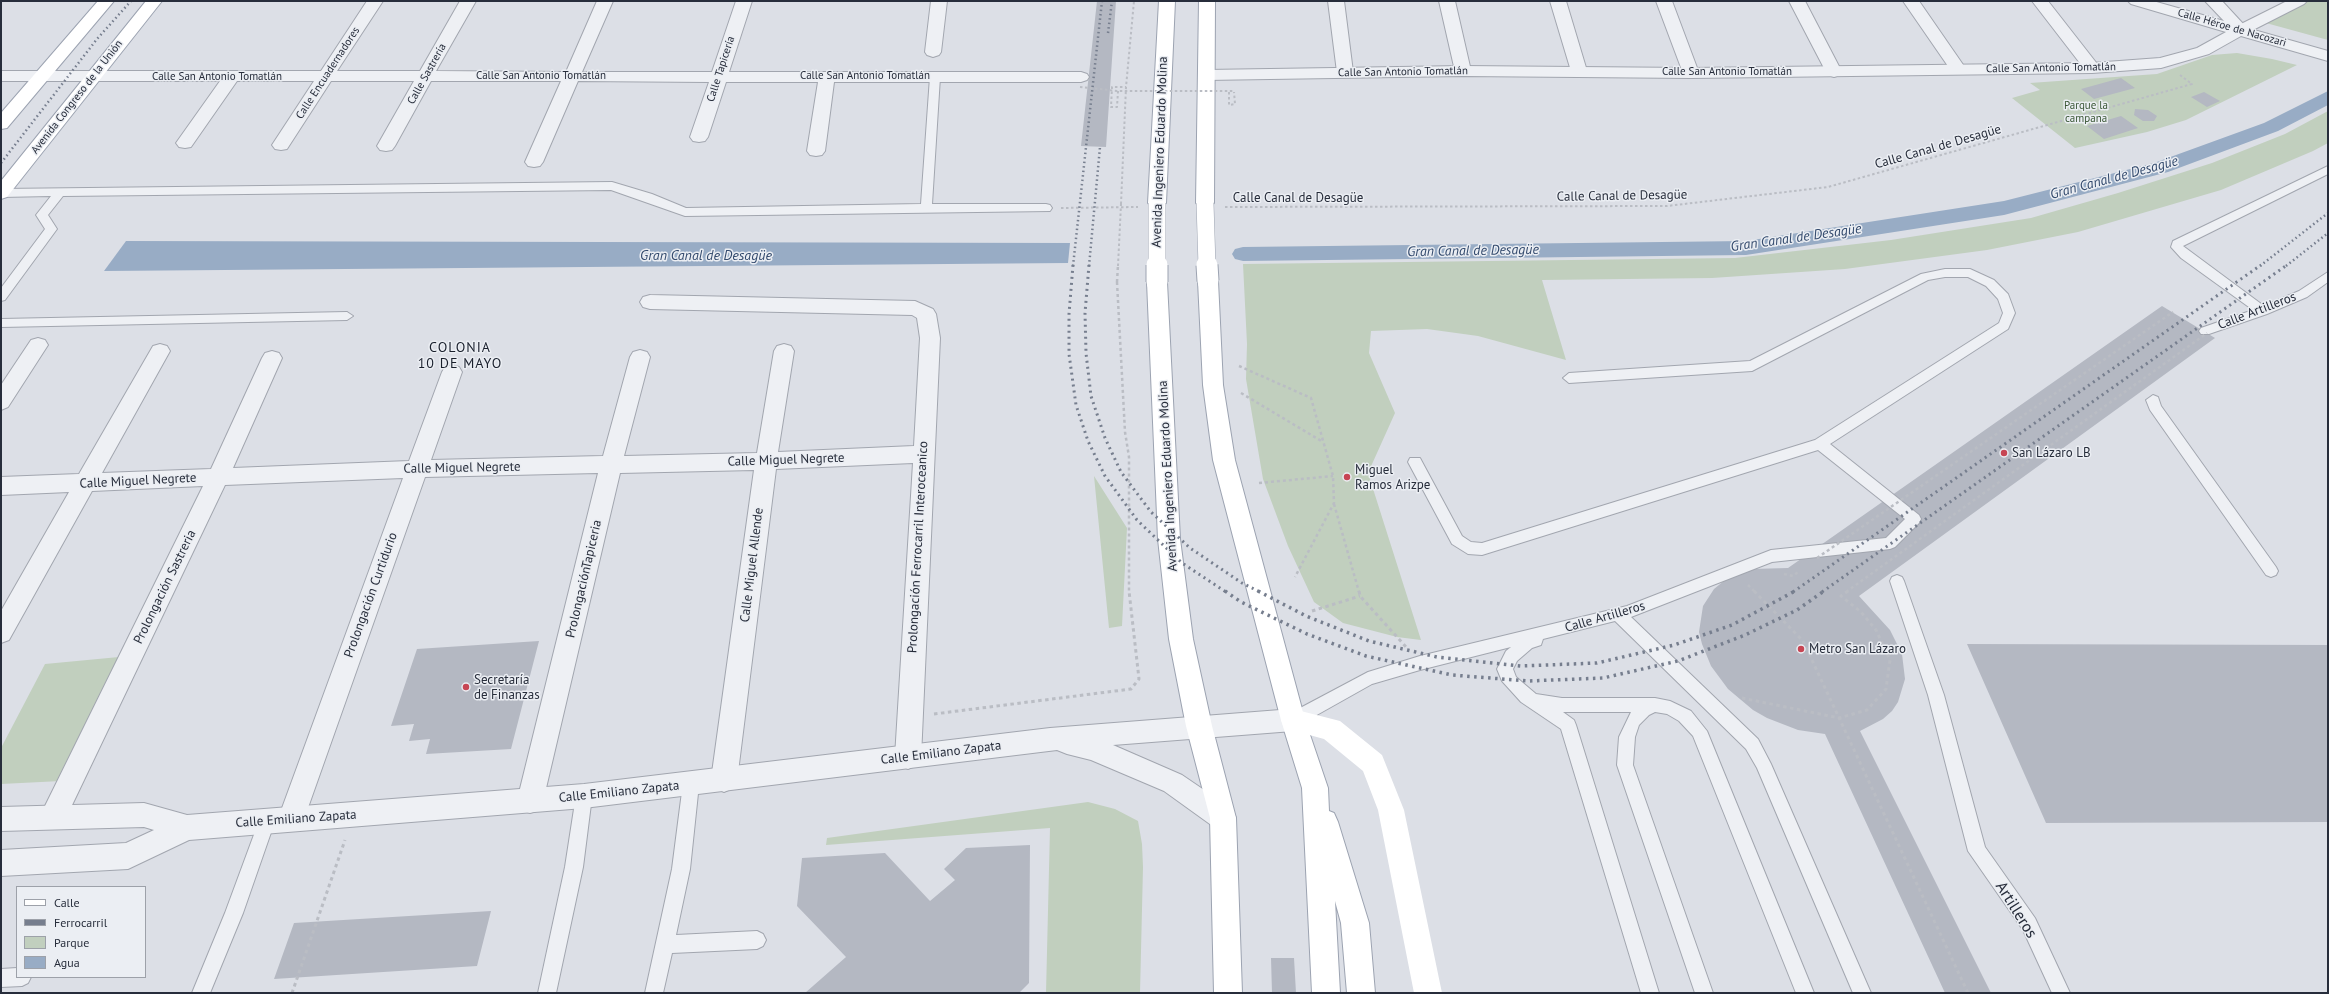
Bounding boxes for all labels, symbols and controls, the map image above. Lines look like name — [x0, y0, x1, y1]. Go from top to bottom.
street label: Calle Héroe de Nacozari — [2176, 6, 2288, 50]
street label: Calle Encuadernadores — [293, 24, 363, 122]
street label: Calle Tapicería — [704, 35, 738, 103]
street label: Avenida Congreso de la Unión — [28, 37, 126, 157]
street label: Calle Sastrería — [405, 41, 449, 107]
street label: Avenida Ingeniero Eduardo Molina — [1149, 56, 1171, 248]
street label: Calle San Antonio Tomatlán — [1986, 60, 2116, 76]
street label: Calle San Antonio Tomatlán — [1338, 64, 1468, 80]
street label: Calle San Antonio Tomatlán — [1662, 65, 1792, 79]
street label: Calle San Antonio Tomatlán — [476, 69, 606, 83]
street label: Calle San Antonio Tomatlán — [800, 69, 930, 83]
street label: Calle San Antonio Tomatlán — [152, 70, 282, 84]
park label: Parque la campana — [2064, 99, 2108, 125]
street label: Calle Canal de Desagüe — [1873, 122, 2003, 172]
water label: Gran Canal de Desagüe — [2048, 153, 2180, 203]
street label: Calle Canal de Desagüe — [1557, 187, 1687, 205]
street label: Calle Canal de Desagüe — [1233, 190, 1363, 206]
water label: Gran Canal de Desagüe — [1730, 221, 1862, 255]
water label: Gran Canal de Desagüe — [1407, 241, 1539, 261]
water label: Gran Canal de Desagüe — [640, 248, 772, 264]
street label: Calle Artilleros — [2216, 289, 2298, 333]
district label: COLONIA 10 DE MAYO — [418, 340, 502, 372]
street label: Avenida Ingeniero Eduardo Molina — [1155, 380, 1181, 572]
street label: Prolongación Ferrocarril Interoceanico — [905, 441, 931, 653]
place label: San Lázaro LB — [2012, 445, 2091, 461]
marker: San Lázaro LB — [1999, 448, 2009, 458]
street label: Calle Miguel Negrete — [727, 450, 845, 470]
street label: Calle Miguel Negrete — [403, 459, 521, 477]
place label: Miguel Ramos Arizpe — [1355, 462, 1430, 493]
street label: Calle Miguel Negrete — [79, 470, 197, 492]
marker: Miguel Ramos Arizpe — [1342, 472, 1352, 482]
street label: Calle Miguel Allende — [737, 507, 767, 623]
street label: ProlongaciónTapiceria — [563, 518, 605, 640]
street label: Prolongación Sastreria — [131, 527, 199, 647]
street label: Prolongación Curtidurio — [341, 530, 401, 660]
street label: Calle Artilleros — [1563, 598, 1647, 636]
place label: Metro San Lázaro — [1809, 641, 1906, 657]
marker: Metro San Lázaro — [1796, 644, 1806, 654]
place label: Secretaría de Finanzas — [474, 672, 540, 703]
marker: Secretaría de Finanzas — [461, 682, 471, 692]
street label: Calle Emiliano Zapata — [880, 738, 1002, 768]
street label: Calle Emiliano Zapata — [558, 778, 680, 806]
street label: Calle Emiliano Zapata — [235, 807, 357, 831]
street label: Artilleros — [1991, 878, 2041, 942]
legend — [16, 886, 146, 978]
text: Calle — [54, 895, 80, 910]
text: Ferrocarril — [54, 915, 107, 930]
text: Parque — [54, 935, 89, 950]
text: Agua — [54, 955, 80, 970]

